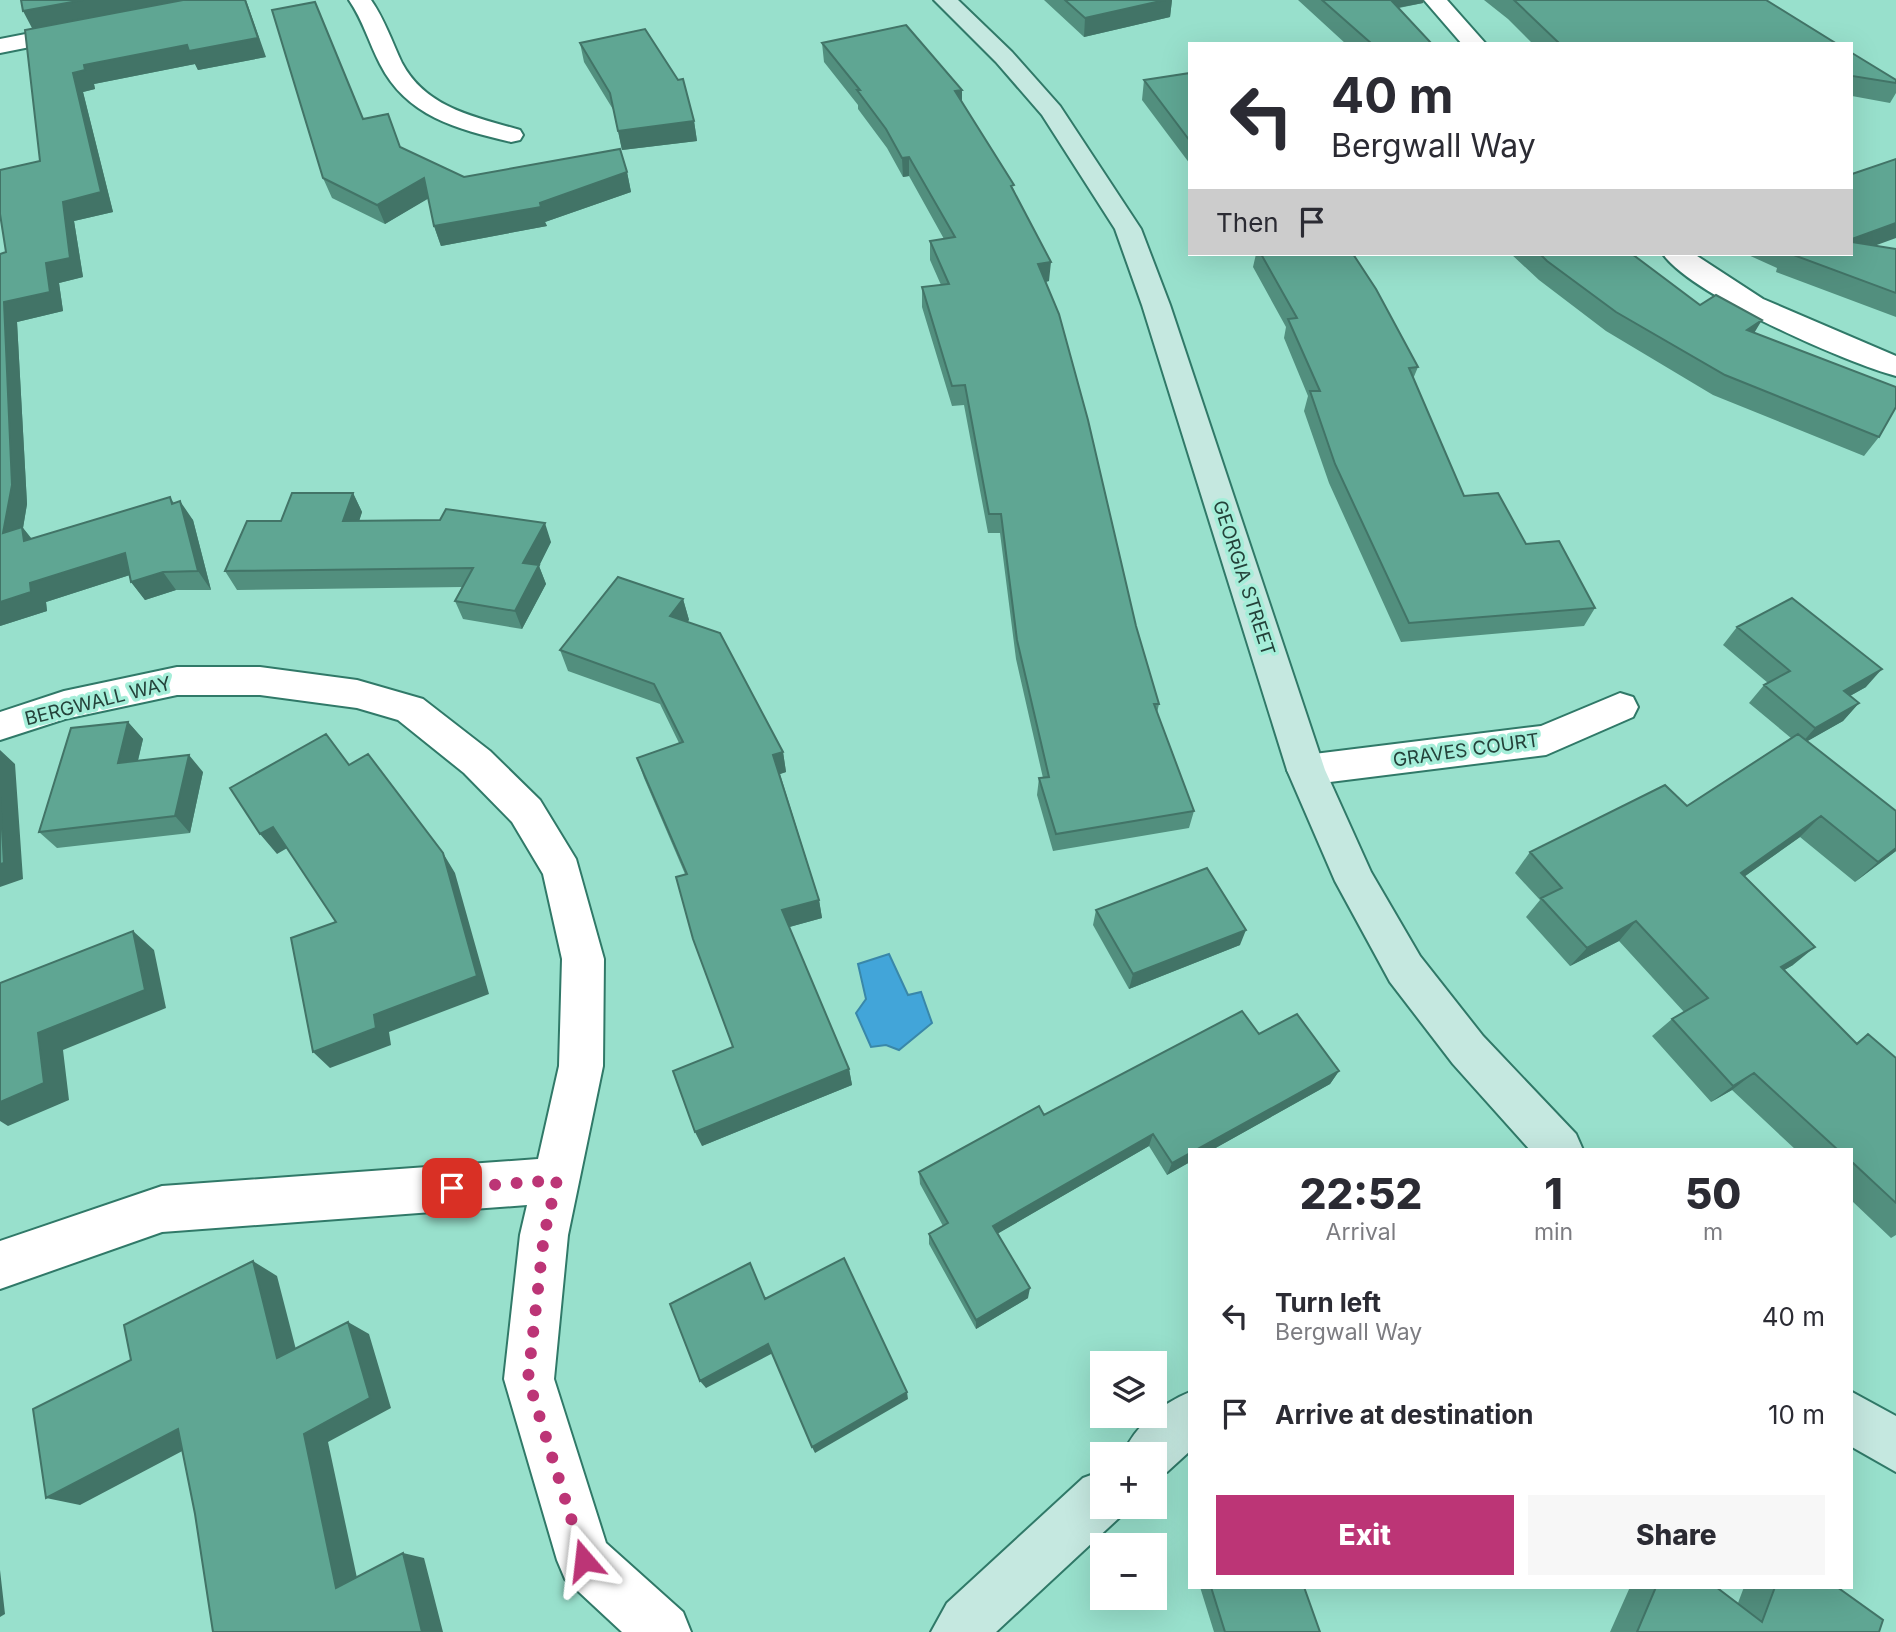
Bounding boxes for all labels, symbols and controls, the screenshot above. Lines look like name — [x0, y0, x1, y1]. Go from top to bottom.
text: 40 m — [1331, 66, 1454, 125]
icon: left — [1216, 70, 1307, 161]
text: Bergwall Way — [1331, 126, 1536, 165]
icon: arrive — [1293, 203, 1331, 241]
text: Then — [1216, 207, 1279, 238]
street label: GEORGIA STREET — [1208, 497, 1280, 659]
street label: BERGWALL WAY — [22, 672, 174, 730]
street label: GRAVES COURT — [1391, 728, 1541, 772]
pin — [422, 1158, 482, 1218]
text: 22:52 — [1300, 1168, 1422, 1219]
text: 1 — [1544, 1168, 1563, 1219]
text: 50 — [1685, 1168, 1741, 1219]
icon: arrive — [433, 1169, 471, 1207]
text: Arrival — [1326, 1218, 1396, 1246]
text: min — [1534, 1218, 1573, 1246]
text: m — [1703, 1218, 1723, 1246]
text: Turn left — [1275, 1287, 1381, 1318]
icon: left — [1216, 1297, 1254, 1335]
text: 40 m — [1762, 1301, 1825, 1332]
text: Bergwall Way — [1275, 1318, 1422, 1346]
map controls — [1090, 1351, 1167, 1610]
button: layers — [1090, 1351, 1167, 1428]
icon: arrive — [1216, 1395, 1254, 1433]
text: Arrive at destination — [1275, 1399, 1534, 1430]
text: 10 m — [1768, 1399, 1825, 1430]
button: + — [1090, 1442, 1167, 1519]
button: Exit — [1216, 1495, 1514, 1575]
button: Share — [1528, 1495, 1825, 1575]
position arrow — [547, 1523, 621, 1597]
button: − — [1090, 1533, 1167, 1610]

